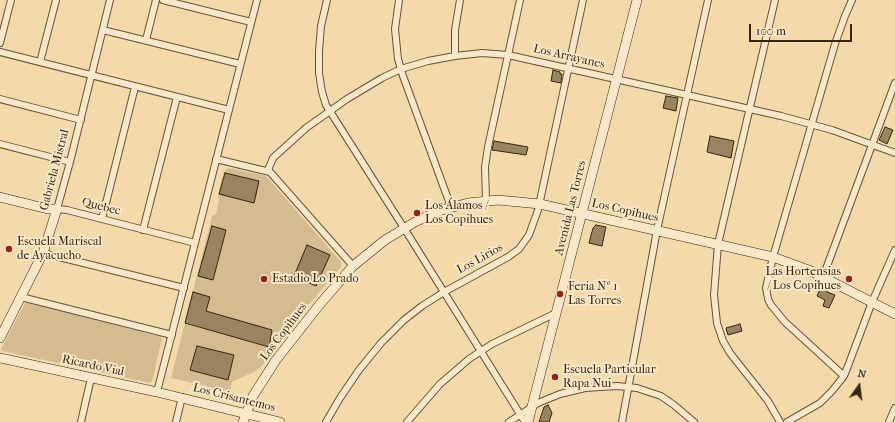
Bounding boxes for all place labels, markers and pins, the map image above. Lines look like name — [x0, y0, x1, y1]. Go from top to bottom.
place label: Los Álamos / Los Copihues — [425, 199, 493, 227]
marker: Los Álamos / Los Copihues — [412, 208, 422, 218]
place label: Escuela Mariscal de Ayacucho — [17, 235, 102, 263]
marker: Escuela Mariscal de Ayacucho — [4, 244, 14, 254]
place label: Las Hortensias / Los Copihues — [766, 265, 841, 293]
place label: Estadio Lo Prado — [272, 272, 359, 286]
marker: Estadio Lo Prado — [259, 274, 269, 284]
marker: Las Hortensias / Los Copihues — [844, 274, 854, 284]
place label: Feria Nº 1 Las Torres — [568, 280, 621, 308]
marker: Feria Nº 1 Las Torres — [555, 289, 565, 299]
place label: Escuela Particular Rapa Nui — [563, 363, 656, 391]
marker: Escuela Particular Rapa Nui — [550, 372, 560, 382]

